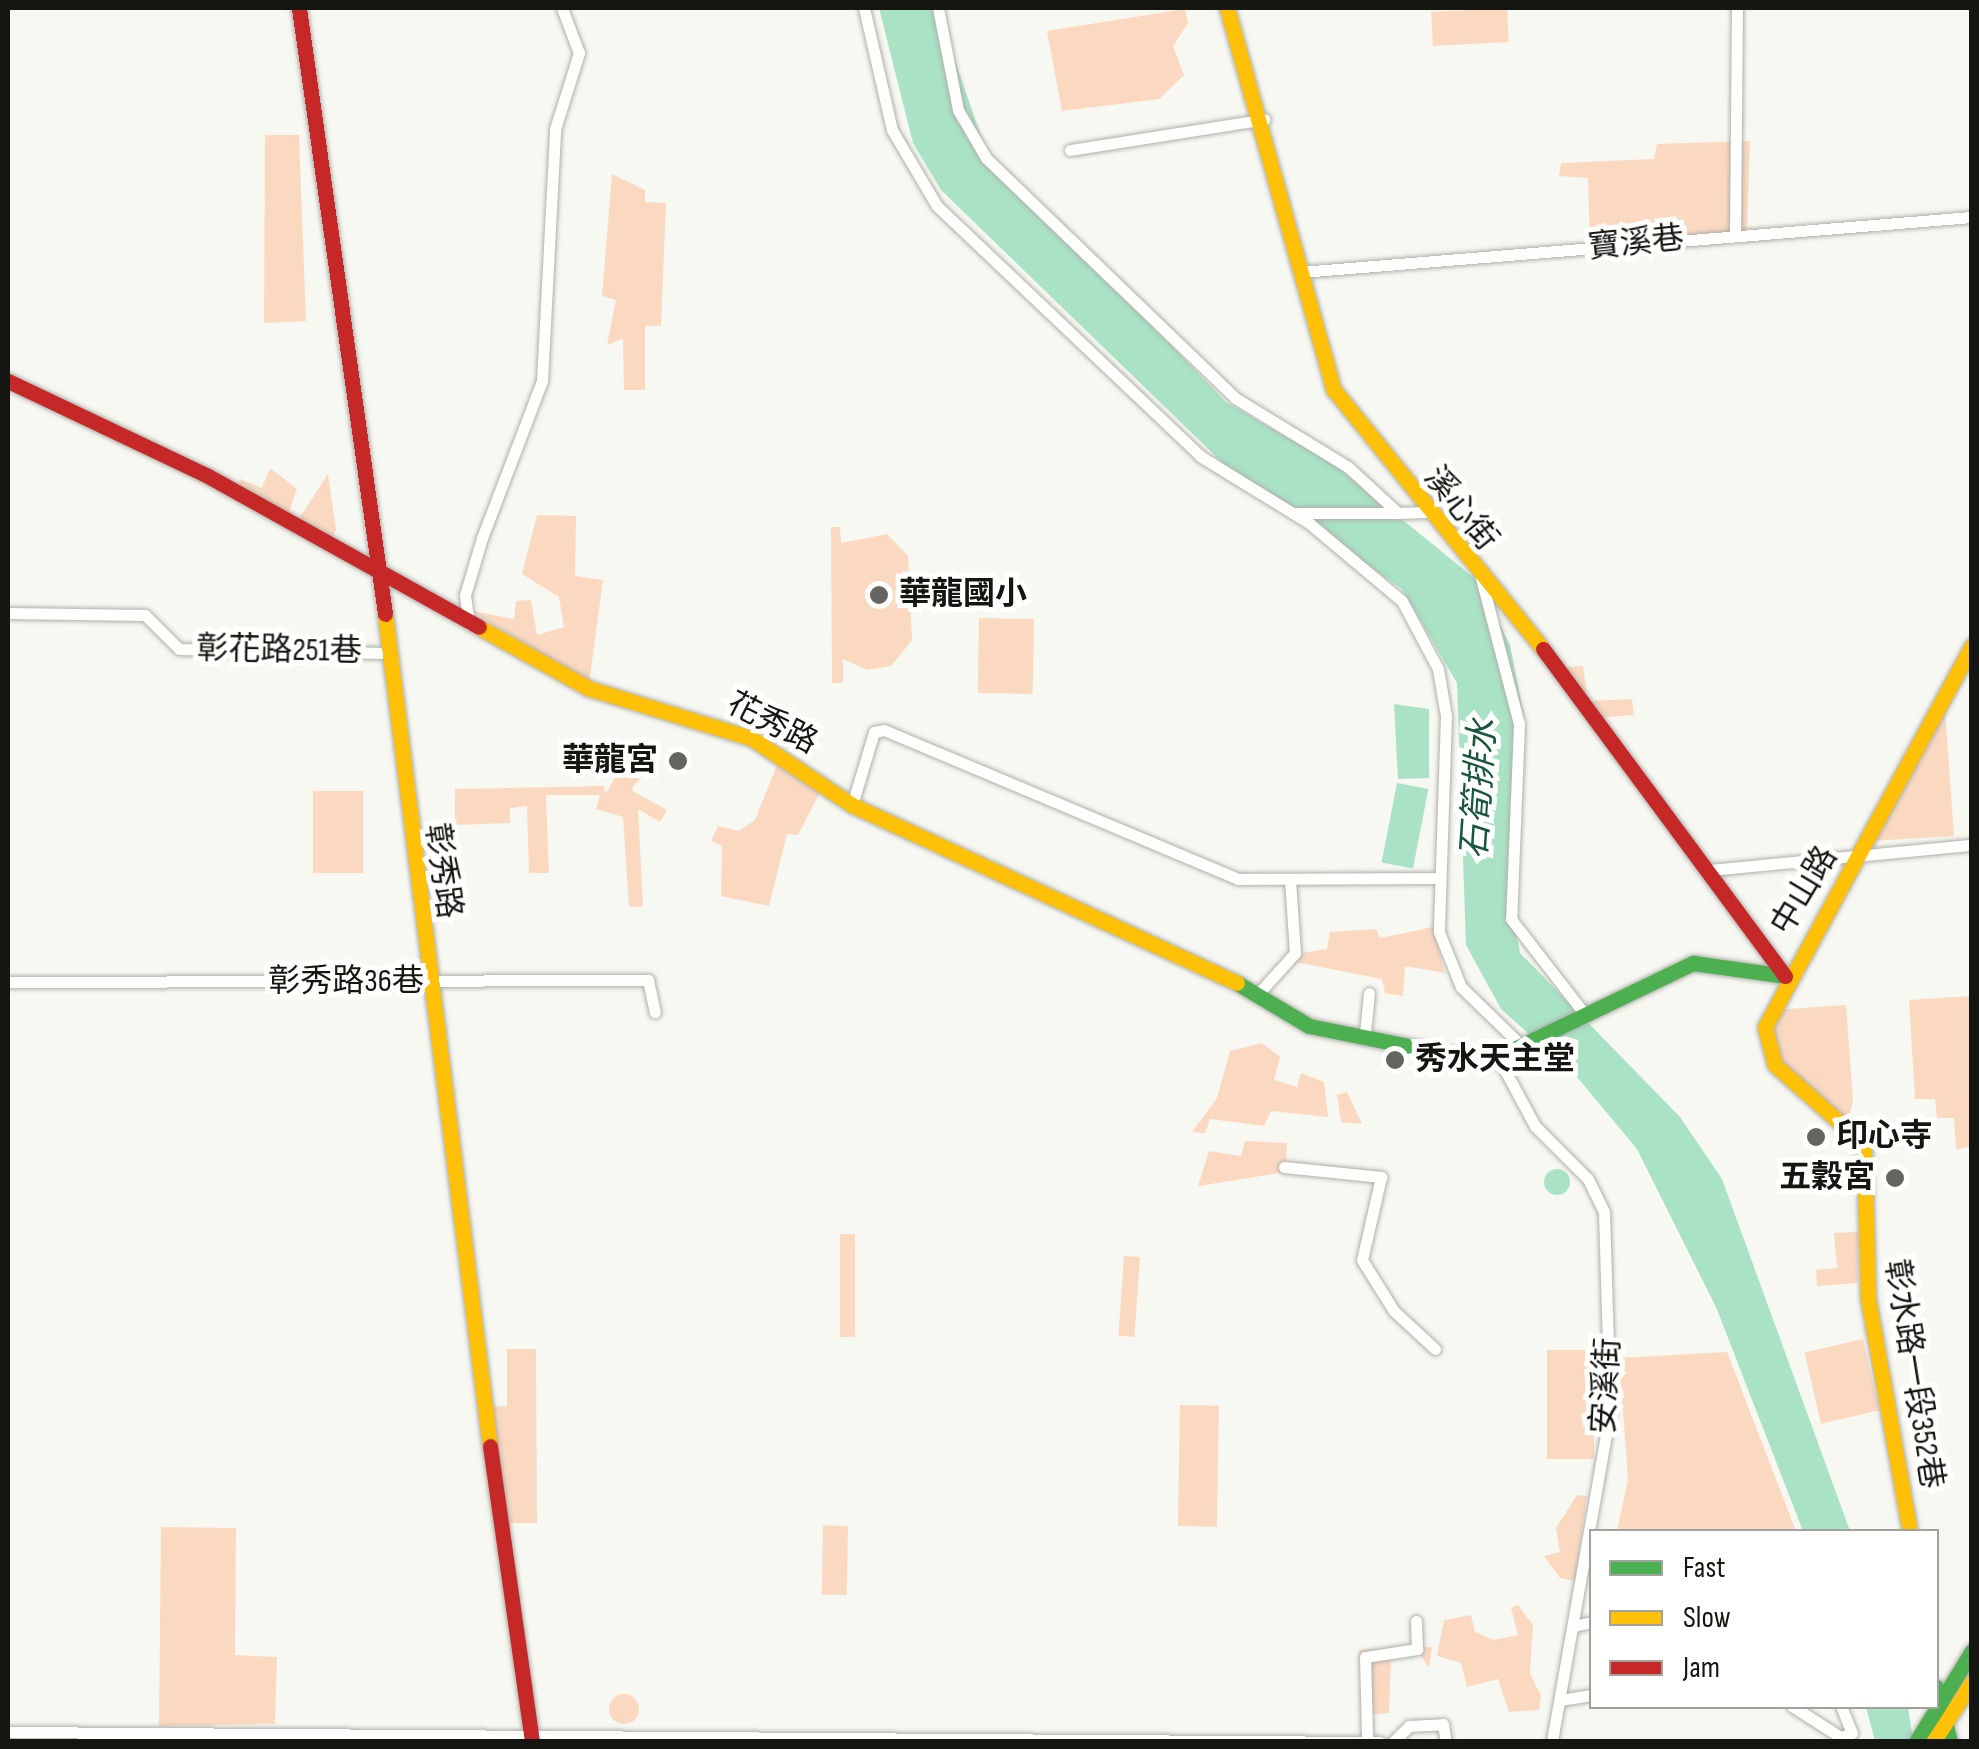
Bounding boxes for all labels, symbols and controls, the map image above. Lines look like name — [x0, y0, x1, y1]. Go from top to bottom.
street label: 寶溪巷 — [1586, 220, 1686, 268]
street label: 溪心街 — [1415, 460, 1505, 558]
place label: 華龍國小 — [899, 576, 1027, 614]
marker: 華龍國小 — [868, 584, 890, 606]
street label: 彰花路251巷 — [196, 630, 362, 672]
street label: 花秀路 — [721, 685, 823, 763]
water label: 石筍排水 — [1454, 718, 1506, 860]
place label: 華龍宮 — [562, 742, 658, 780]
marker: 華龍宮 — [667, 750, 689, 772]
street label: 彰秀路 — [416, 821, 468, 921]
street label: 中山路 — [1764, 840, 1846, 942]
street label: 彰秀路36巷 — [268, 963, 424, 1001]
place label: 秀水天主堂 — [1415, 1041, 1575, 1079]
marker: 秀水天主堂 — [1384, 1049, 1406, 1071]
place label: 印心寺 — [1836, 1118, 1932, 1156]
marker: 印心寺 — [1805, 1126, 1827, 1148]
place label: 五穀宮 — [1779, 1159, 1875, 1197]
marker: 五穀宮 — [1884, 1167, 1906, 1189]
street label: 彰水路一段352巷 — [1876, 1257, 1950, 1491]
street label: 安溪街 — [1585, 1337, 1629, 1435]
legend — [1589, 1529, 1939, 1709]
text: Fast — [1683, 1550, 1725, 1586]
text: Slow — [1683, 1600, 1731, 1636]
text: Jam — [1683, 1650, 1720, 1686]

